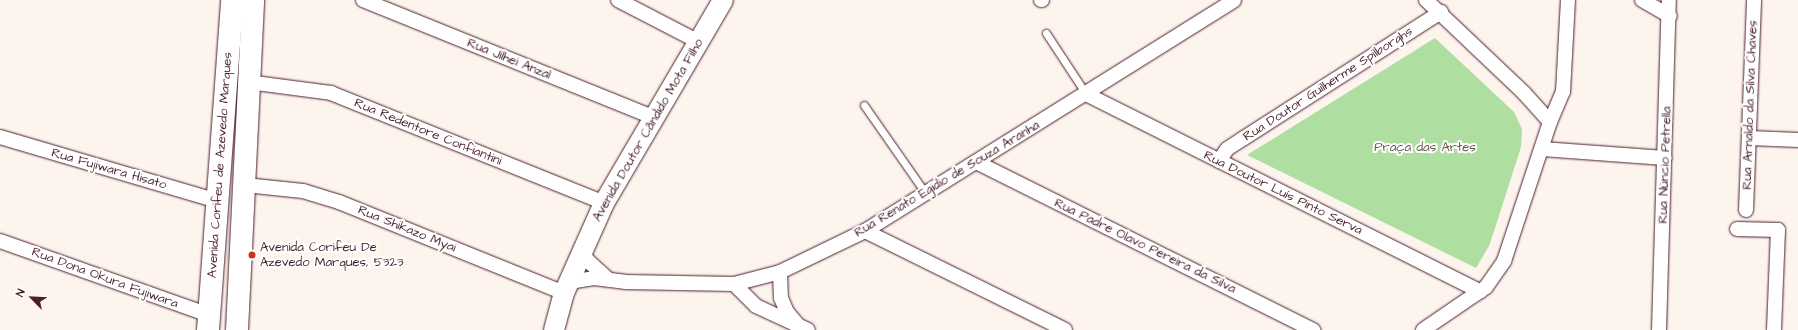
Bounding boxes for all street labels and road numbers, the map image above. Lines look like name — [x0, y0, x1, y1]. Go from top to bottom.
street label: Rua Arnaldo da Silva Chaves — [1739, 20, 1761, 190]
street label: Rua Doutor Guilherme Spilborghs — [1240, 23, 1416, 145]
street label: Rua Jilhei Anzal — [465, 35, 553, 83]
street label: Avenida Doutor Cândido Mota Filho — [589, 36, 707, 224]
street label: Avenida Corifeu de Azevedo Marques — [204, 52, 236, 278]
street label: Rua Redentore Confiantini — [352, 95, 504, 169]
street label: Rua Núncio Petrella — [1655, 106, 1675, 224]
street label: Rua Renato Egidio de Souza Aranha — [851, 117, 1043, 241]
street label: Rua Fujiwara Hisato — [50, 145, 168, 193]
street label: Rua Doutor Luís Pinto Serva — [1201, 148, 1365, 238]
street label: Rua Padre Olavo Pereira da Silva — [1052, 195, 1238, 297]
street label: Rua Shikazo Myai — [356, 202, 458, 256]
street label: Rua Dona Okura Fujiwara — [30, 244, 180, 312]

